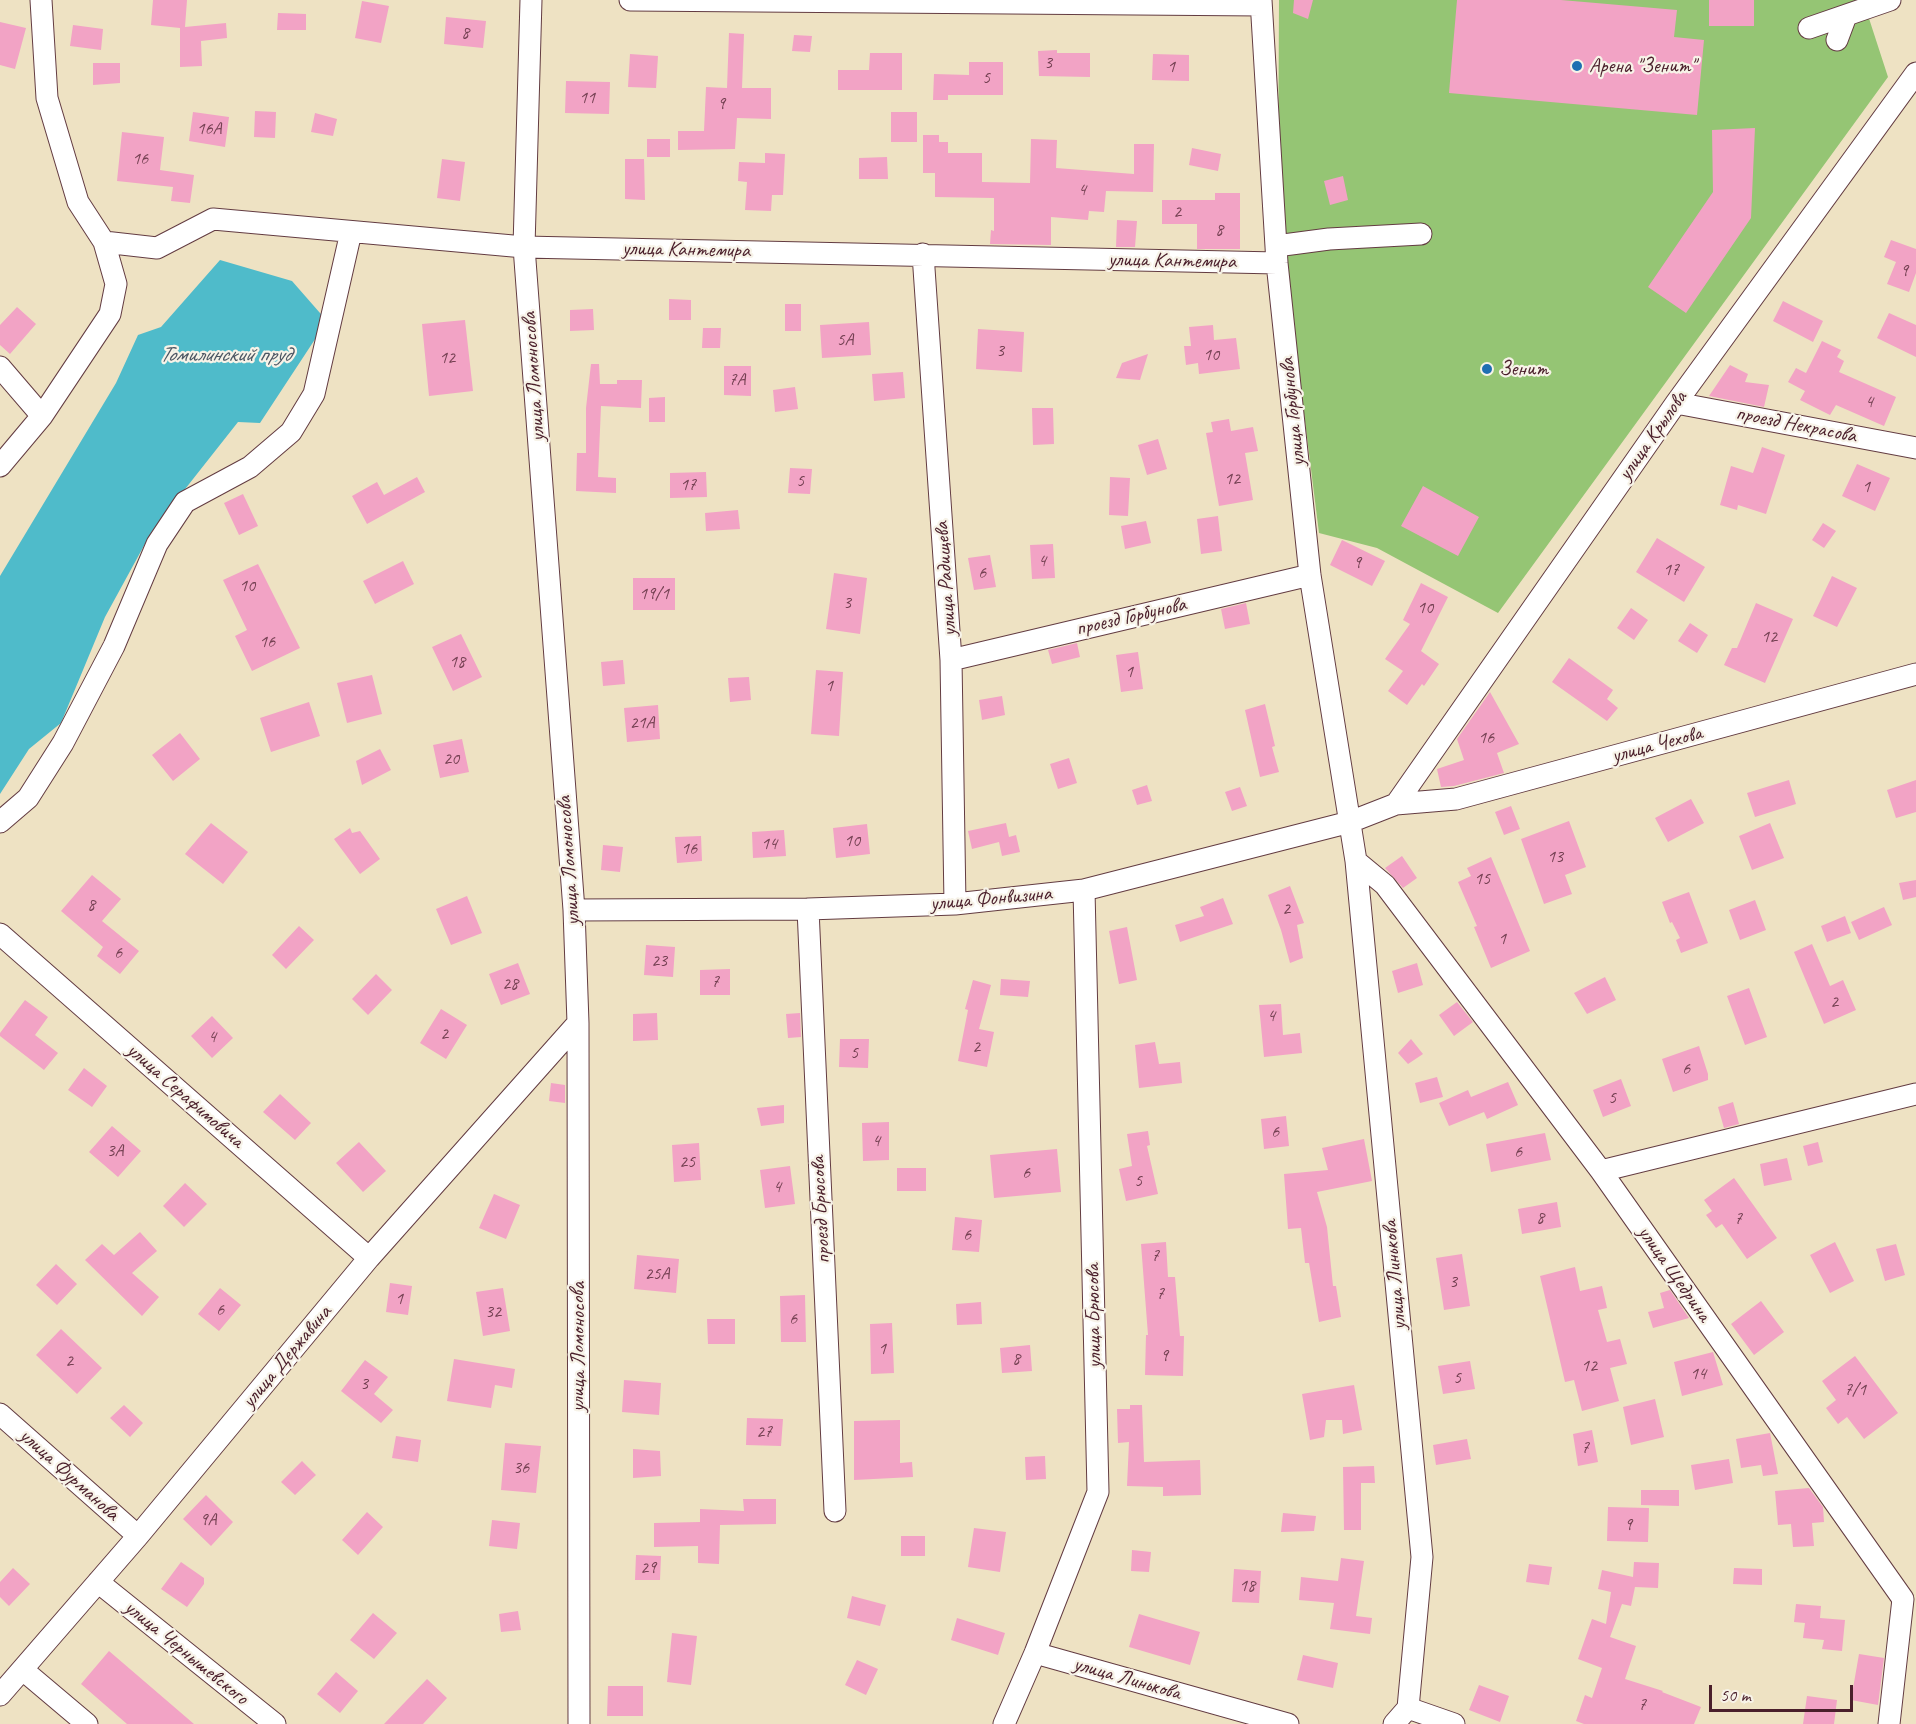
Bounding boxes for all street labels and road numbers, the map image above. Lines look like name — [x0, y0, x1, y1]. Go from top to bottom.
street label: улица Кантемира — [622, 236, 750, 264]
street label: улица Кантемира — [1108, 247, 1236, 275]
street label: улица Ломоносова — [517, 311, 551, 443]
street label: улица Горбунова — [1275, 356, 1311, 468]
street label: улица Крылова — [1613, 386, 1693, 486]
street label: проезд Некрасова — [1734, 401, 1858, 449]
street label: улица Радищева — [929, 521, 963, 637]
street label: проезд Горбунова — [1073, 592, 1189, 642]
street label: улица Чехова — [1609, 721, 1705, 769]
street label: улица Ломоносова — [552, 795, 586, 927]
street label: улица Фонвизина — [929, 881, 1053, 917]
street label: улица Серафимовича — [121, 1038, 249, 1154]
street label: проезд Брюсова — [806, 1155, 836, 1265]
street label: улица Линькова — [1378, 1219, 1412, 1331]
street label: улица Щедрина — [1632, 1221, 1716, 1327]
street label: улица Брюсова — [1080, 1264, 1108, 1368]
street label: улица Ломоносова — [565, 1282, 591, 1412]
street label: улица Державина — [237, 1301, 337, 1413]
street label: улица Фурманова — [14, 1424, 124, 1526]
street label: улица Чернышевского — [119, 1595, 253, 1711]
street label: улица Линькова — [1071, 1652, 1183, 1706]

